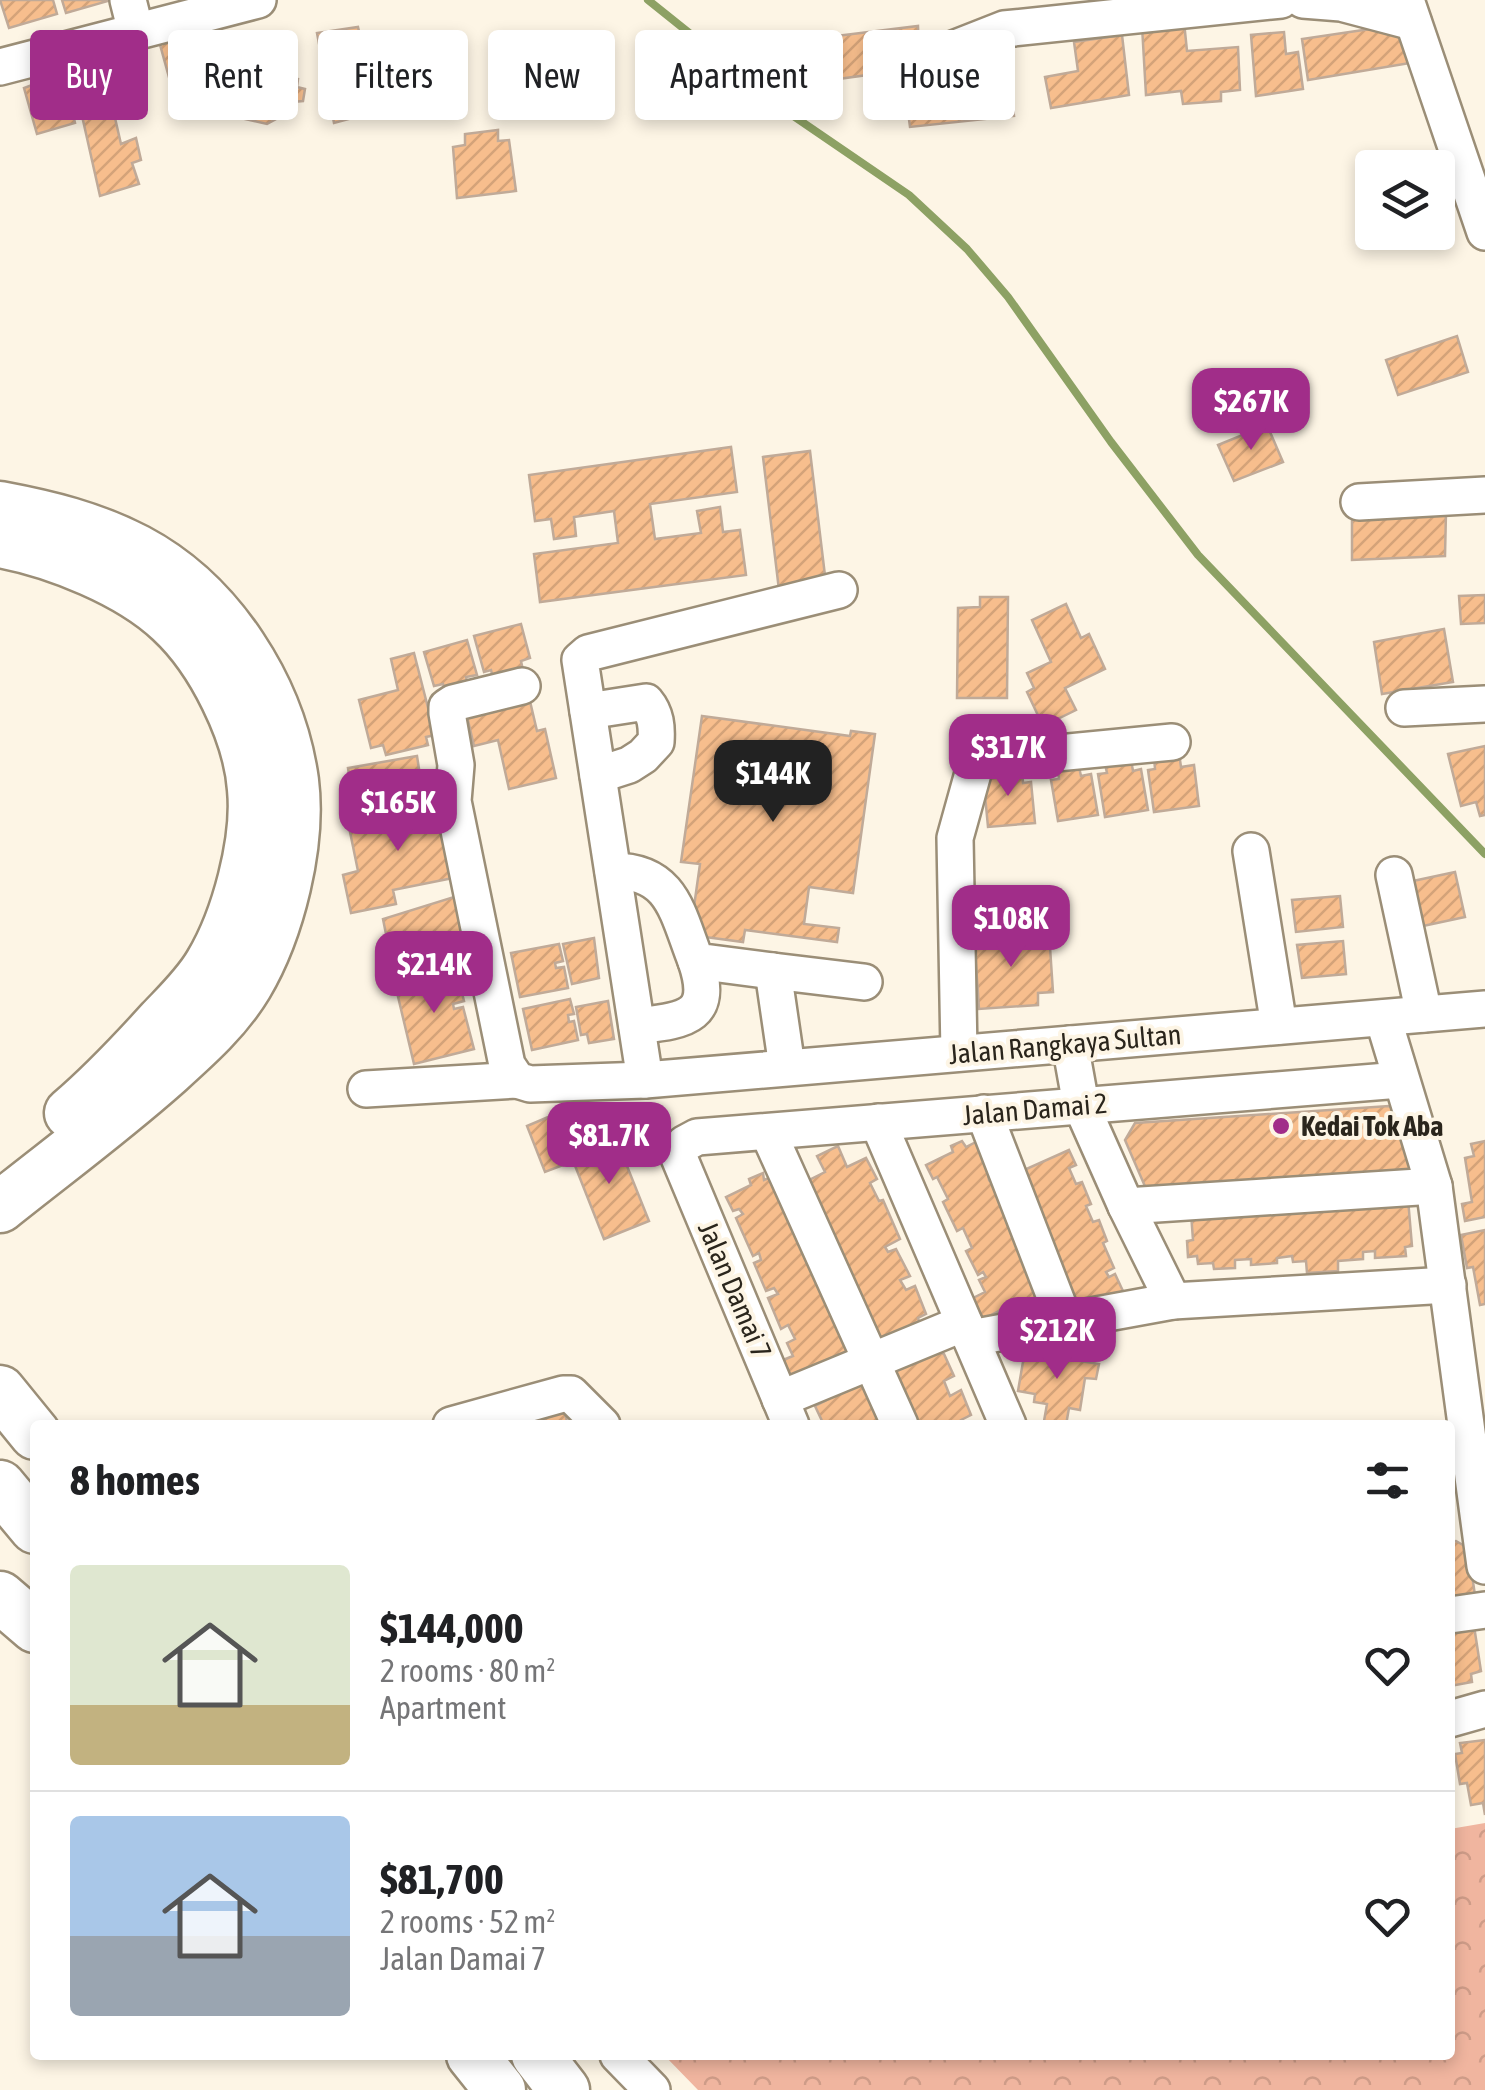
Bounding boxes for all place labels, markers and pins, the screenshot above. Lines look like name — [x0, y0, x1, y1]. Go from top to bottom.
pin: $267K — [1181, 368, 1321, 453]
pin: $317K — [938, 714, 1078, 799]
pin: $144K — [703, 740, 843, 825]
pin: $165K — [328, 769, 468, 854]
pin: $108K — [941, 885, 1081, 970]
pin: $214K — [364, 931, 504, 1016]
pin: $81.7K — [528, 1102, 690, 1187]
place label: Kedai Tok Aba — [1301, 1110, 1443, 1142]
marker: Kedai Tok Aba — [1270, 1115, 1292, 1137]
pin: $212K — [987, 1297, 1127, 1382]

